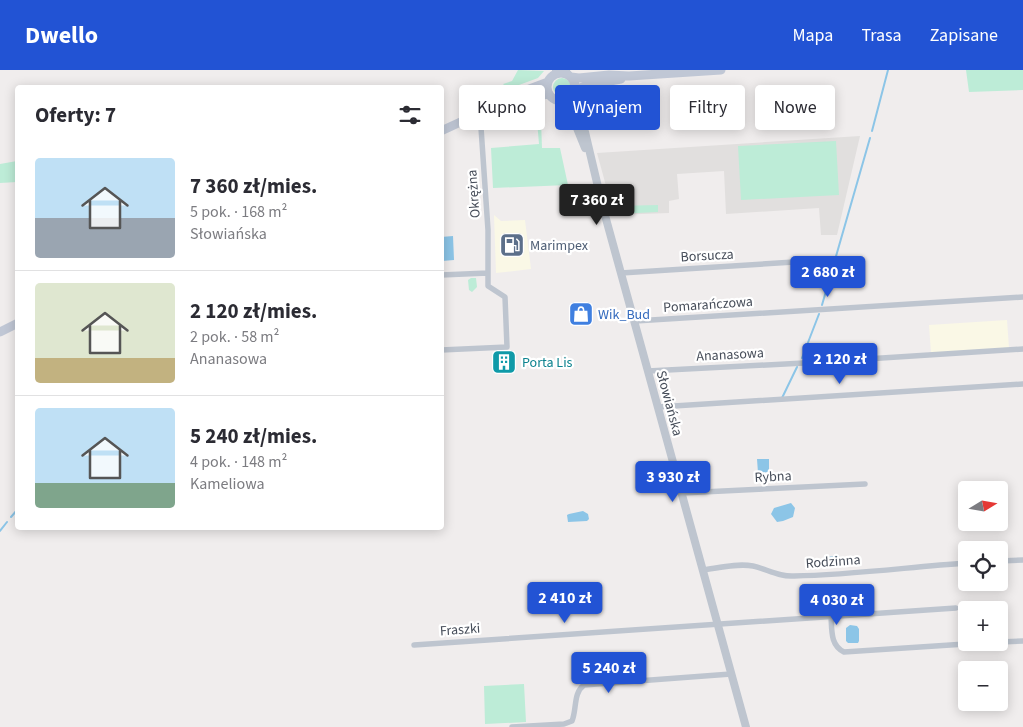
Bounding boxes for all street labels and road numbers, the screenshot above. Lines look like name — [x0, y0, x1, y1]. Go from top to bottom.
street label: Okrężna — [462, 169, 486, 219]
street label: Borsucza — [680, 245, 734, 267]
street label: Pomarańczowa — [663, 292, 754, 318]
street label: Ananasowa — [696, 343, 764, 367]
street label: Słowiańska — [651, 368, 687, 438]
street label: Rybna — [754, 466, 792, 488]
street label: Rodzinna — [805, 550, 861, 574]
street label: Fraszki — [439, 619, 481, 641]

